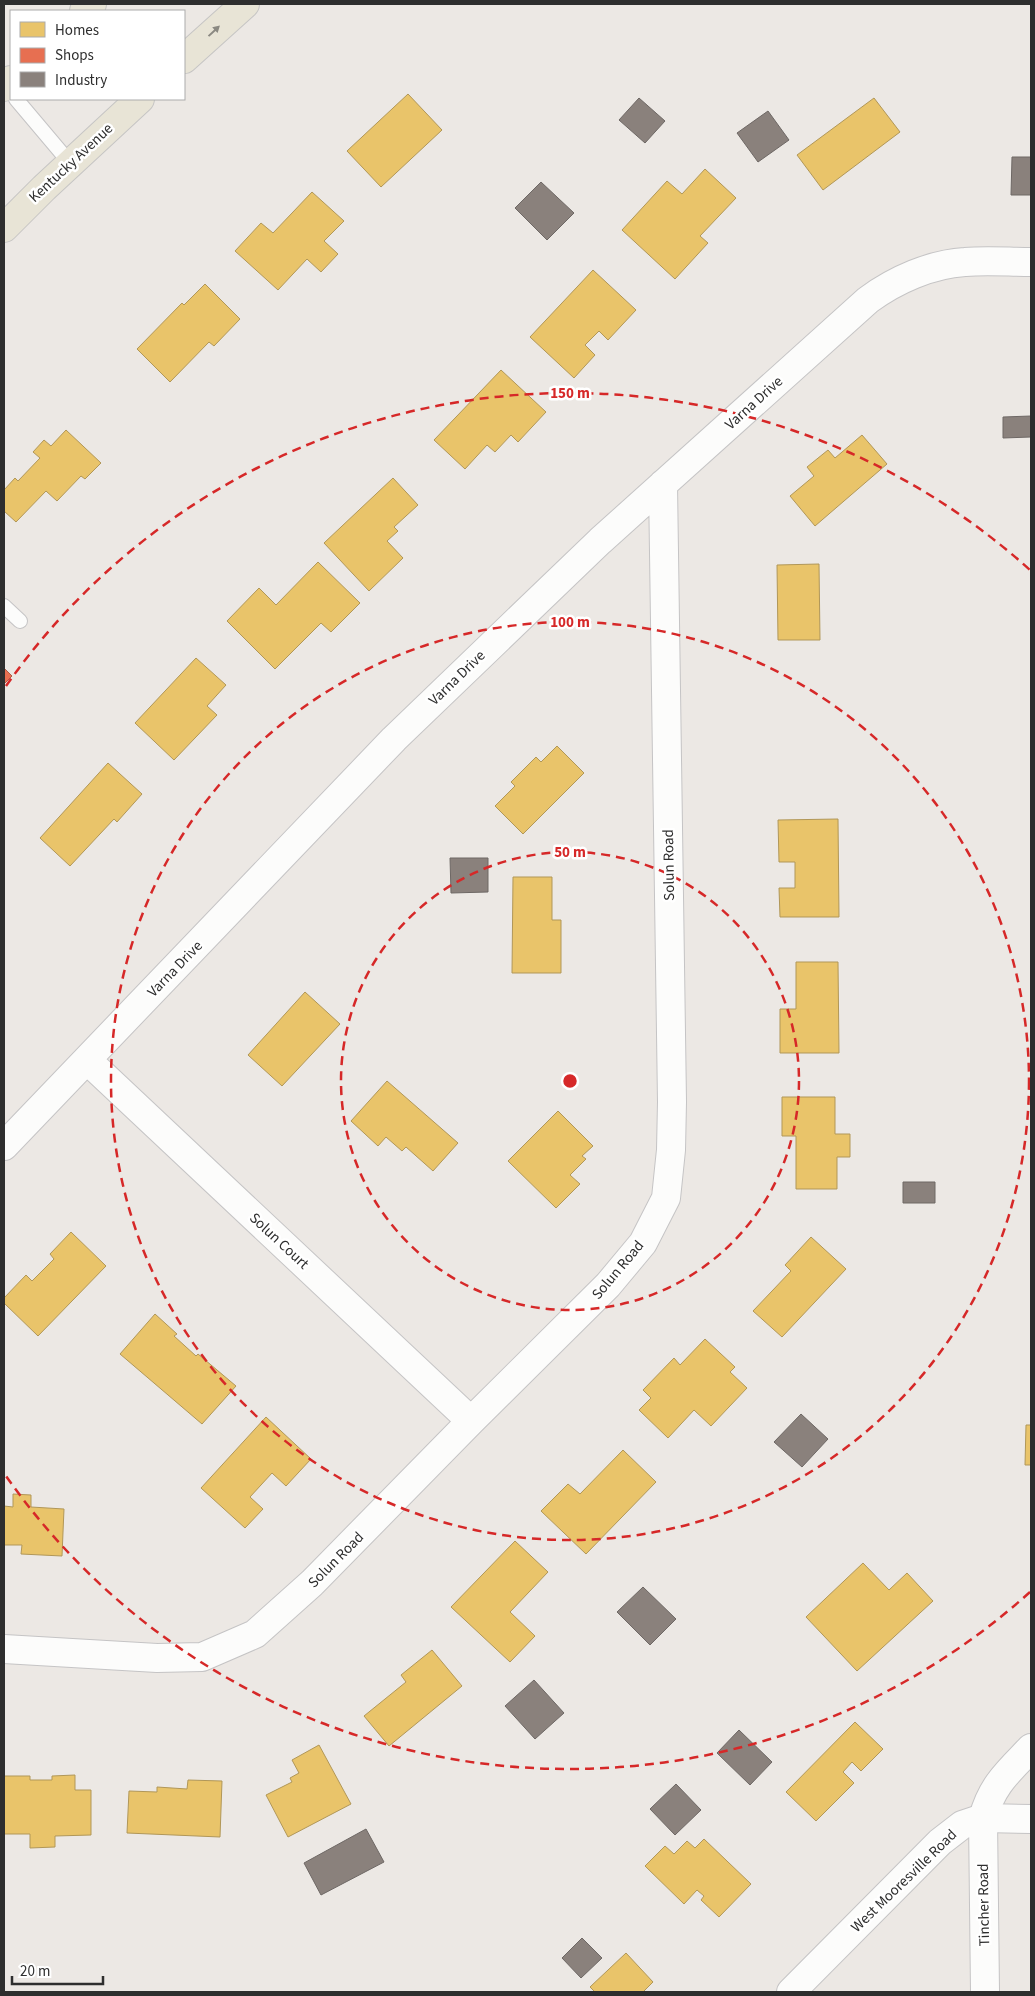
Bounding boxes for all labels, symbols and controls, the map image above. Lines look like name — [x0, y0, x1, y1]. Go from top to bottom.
legend — [10, 10, 185, 100]
text: Homes — [55, 20, 99, 41]
one-way arrow — [208, 25, 220, 37]
text: Shops — [55, 45, 94, 66]
text: Industry — [55, 70, 107, 91]
street label: Kentucky Avenue — [24, 119, 118, 207]
street label: Varna Drive — [720, 371, 788, 435]
text: 150 m — [550, 383, 590, 404]
text: 100 m — [550, 612, 590, 633]
street label: Varna Drive — [424, 646, 490, 710]
street label: Solun Road — [658, 829, 680, 901]
text: 50 m — [554, 842, 586, 863]
street label: Varna Drive — [143, 936, 207, 1002]
centre of rings — [561, 1072, 579, 1090]
street label: Solun Court — [245, 1208, 313, 1274]
street label: Solun Road — [587, 1236, 649, 1304]
street label: Solun Road — [303, 1527, 369, 1593]
street label: West Mooresville Road — [846, 1825, 962, 1937]
street label: Tincher Road — [973, 1863, 995, 1947]
scale bar — [12, 1954, 104, 1986]
text: 20 m — [20, 1961, 50, 1982]

